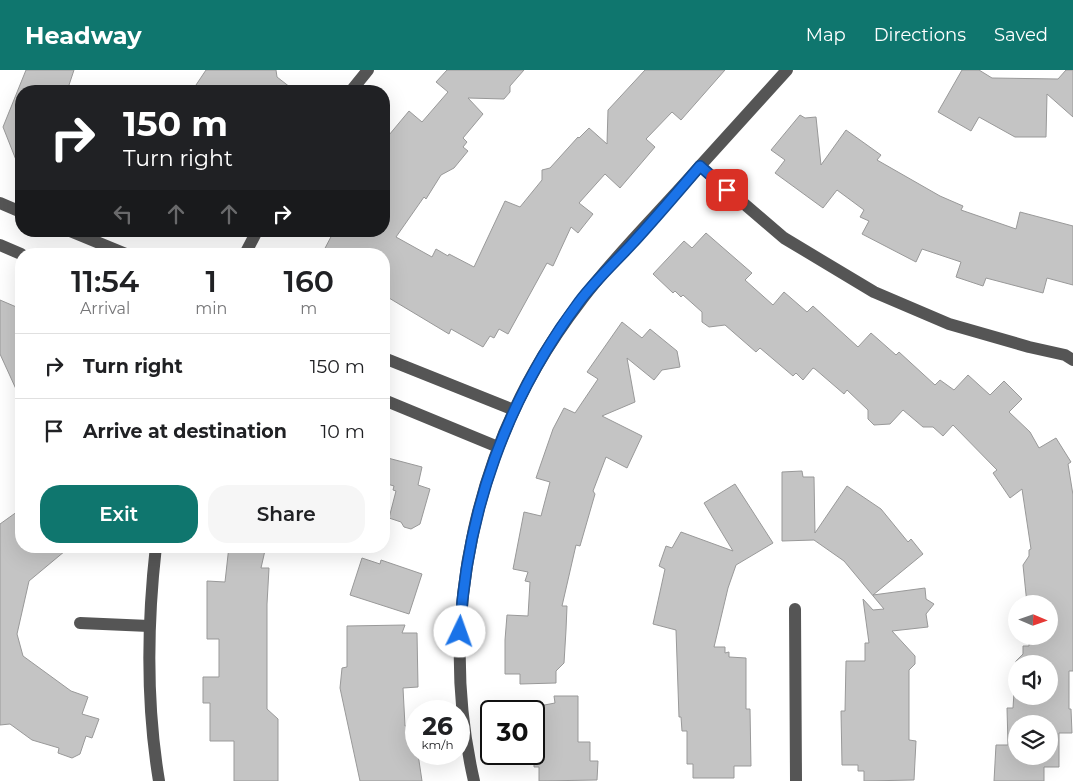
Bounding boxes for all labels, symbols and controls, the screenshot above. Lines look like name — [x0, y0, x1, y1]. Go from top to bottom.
text: Headway — [25, 21, 142, 50]
text: Map — [806, 24, 846, 46]
text: Directions — [874, 24, 966, 46]
text: Saved — [994, 24, 1048, 46]
text: 150 m — [123, 102, 228, 145]
icon: right — [40, 105, 105, 170]
text: Turn right — [123, 145, 233, 172]
pin — [706, 169, 748, 211]
icon: arrive — [713, 176, 741, 204]
icon: left — [109, 200, 137, 228]
icon: ahead — [162, 200, 190, 228]
icon: ahead — [215, 200, 243, 228]
icon: right — [268, 200, 296, 228]
text: 11:54 — [71, 263, 139, 300]
text: 1 — [206, 263, 217, 300]
text: 160 — [283, 263, 334, 300]
text: Arrival — [80, 299, 130, 318]
text: min — [195, 299, 227, 318]
text: m — [300, 299, 317, 318]
icon: right — [40, 352, 68, 380]
text: Turn right — [83, 355, 183, 378]
text: 150 m — [310, 355, 365, 378]
icon: arrive — [40, 417, 68, 445]
text: Arrive at destination — [83, 420, 287, 443]
text: 10 m — [320, 420, 365, 443]
button: Exit — [40, 485, 198, 543]
button: Share — [208, 485, 365, 543]
north arrow — [1008, 595, 1058, 645]
map controls — [1008, 595, 1058, 765]
position arrow — [433, 605, 485, 657]
button: sound — [1008, 655, 1058, 705]
speed limit sign: 30 — [480, 700, 545, 765]
text: 26 — [422, 711, 453, 741]
button: layers — [1008, 715, 1058, 765]
text: km/h — [421, 737, 454, 752]

